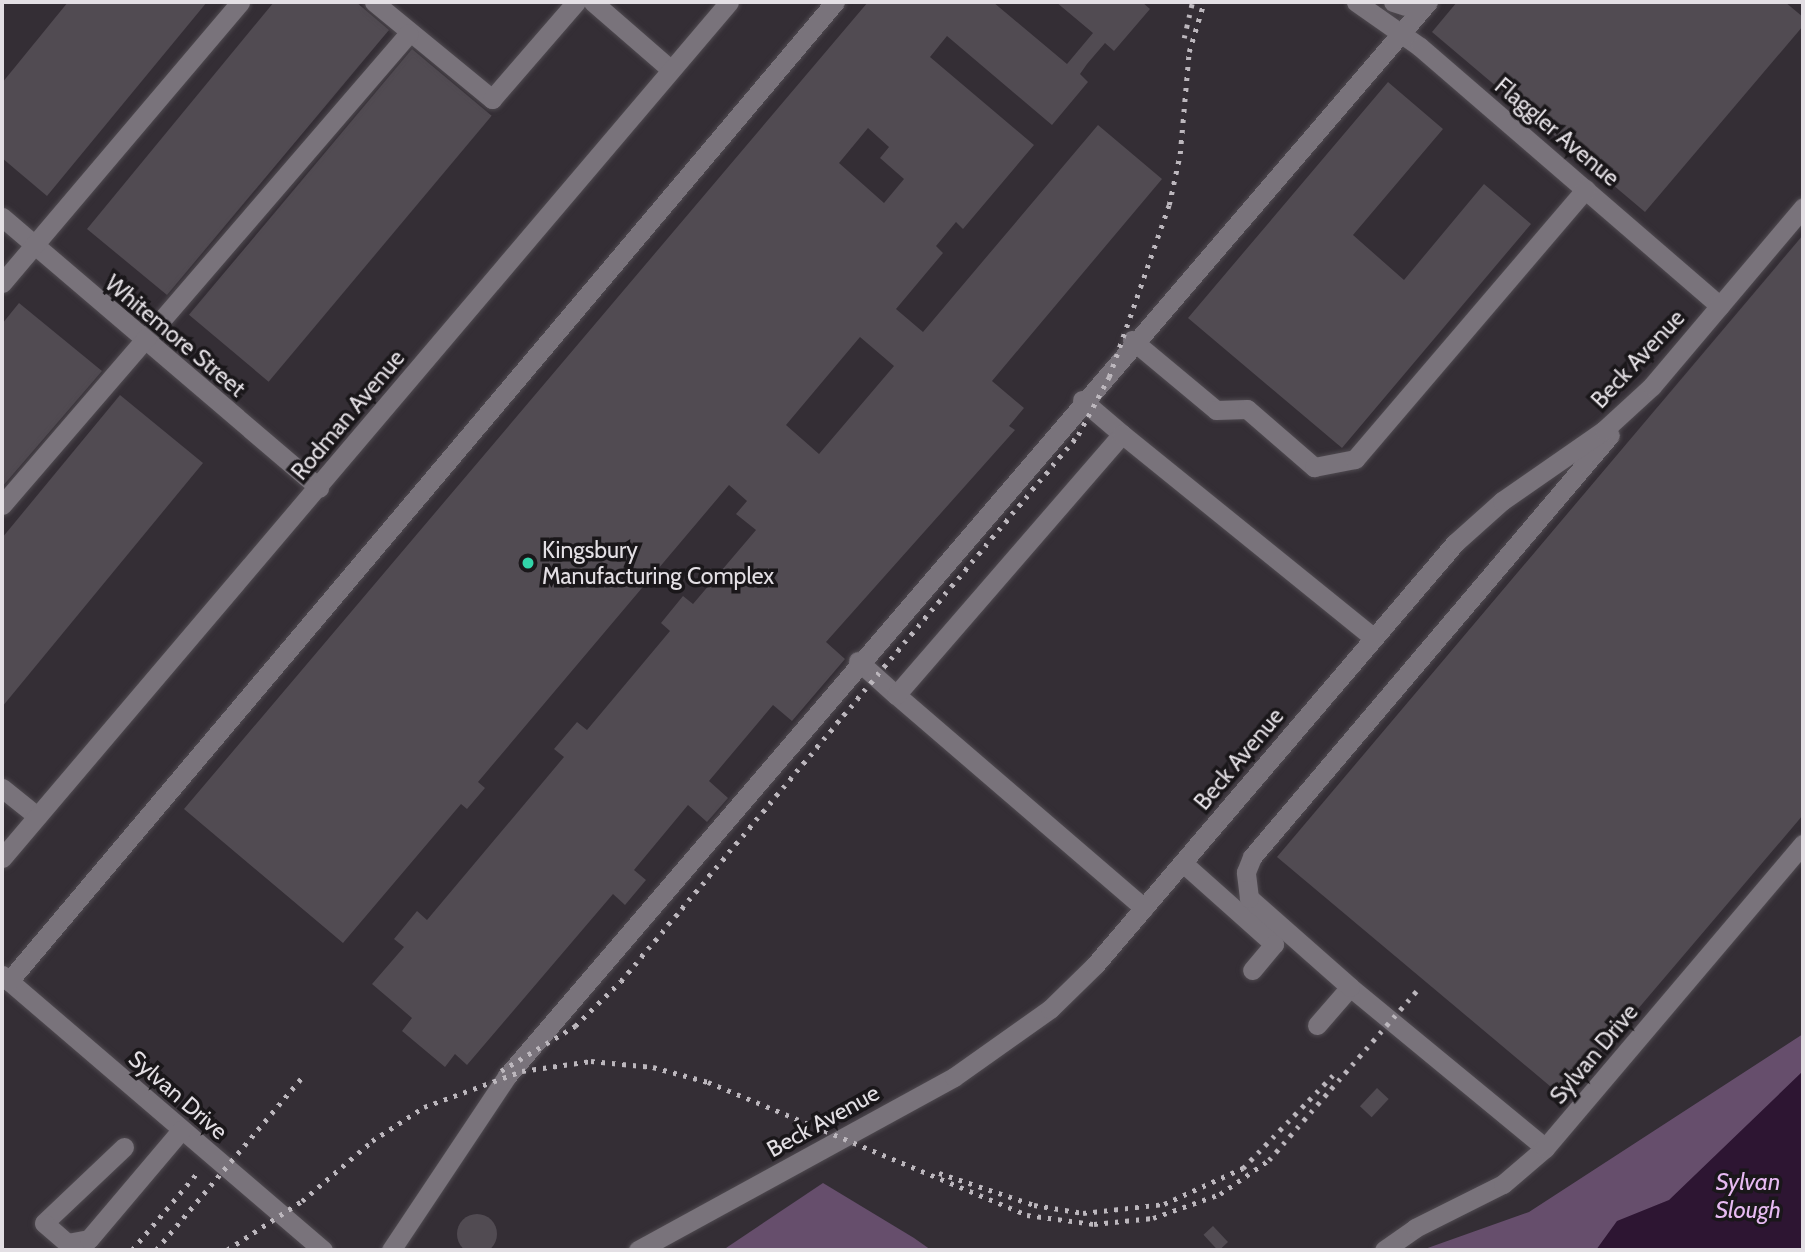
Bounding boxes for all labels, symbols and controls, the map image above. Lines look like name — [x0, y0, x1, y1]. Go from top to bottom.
street label: Flaggler Avenue — [1489, 72, 1625, 192]
street label: Whitemore Street — [99, 269, 251, 403]
street label: Beck Avenue — [1586, 304, 1690, 414]
street label: Rodman Avenue — [286, 344, 410, 486]
place label: Kingsbury Manufacturing Complex — [542, 536, 774, 590]
marker: Kingsbury Manufacturing Complex — [520, 555, 536, 571]
street label: Beck Avenue — [1188, 702, 1290, 816]
street label: Sylvan Drive — [1544, 998, 1644, 1110]
street label: Sylvan Drive — [123, 1045, 233, 1145]
street label: Beck Avenue — [762, 1079, 884, 1163]
water label: Sylvan Slough — [1715, 1168, 1781, 1224]

